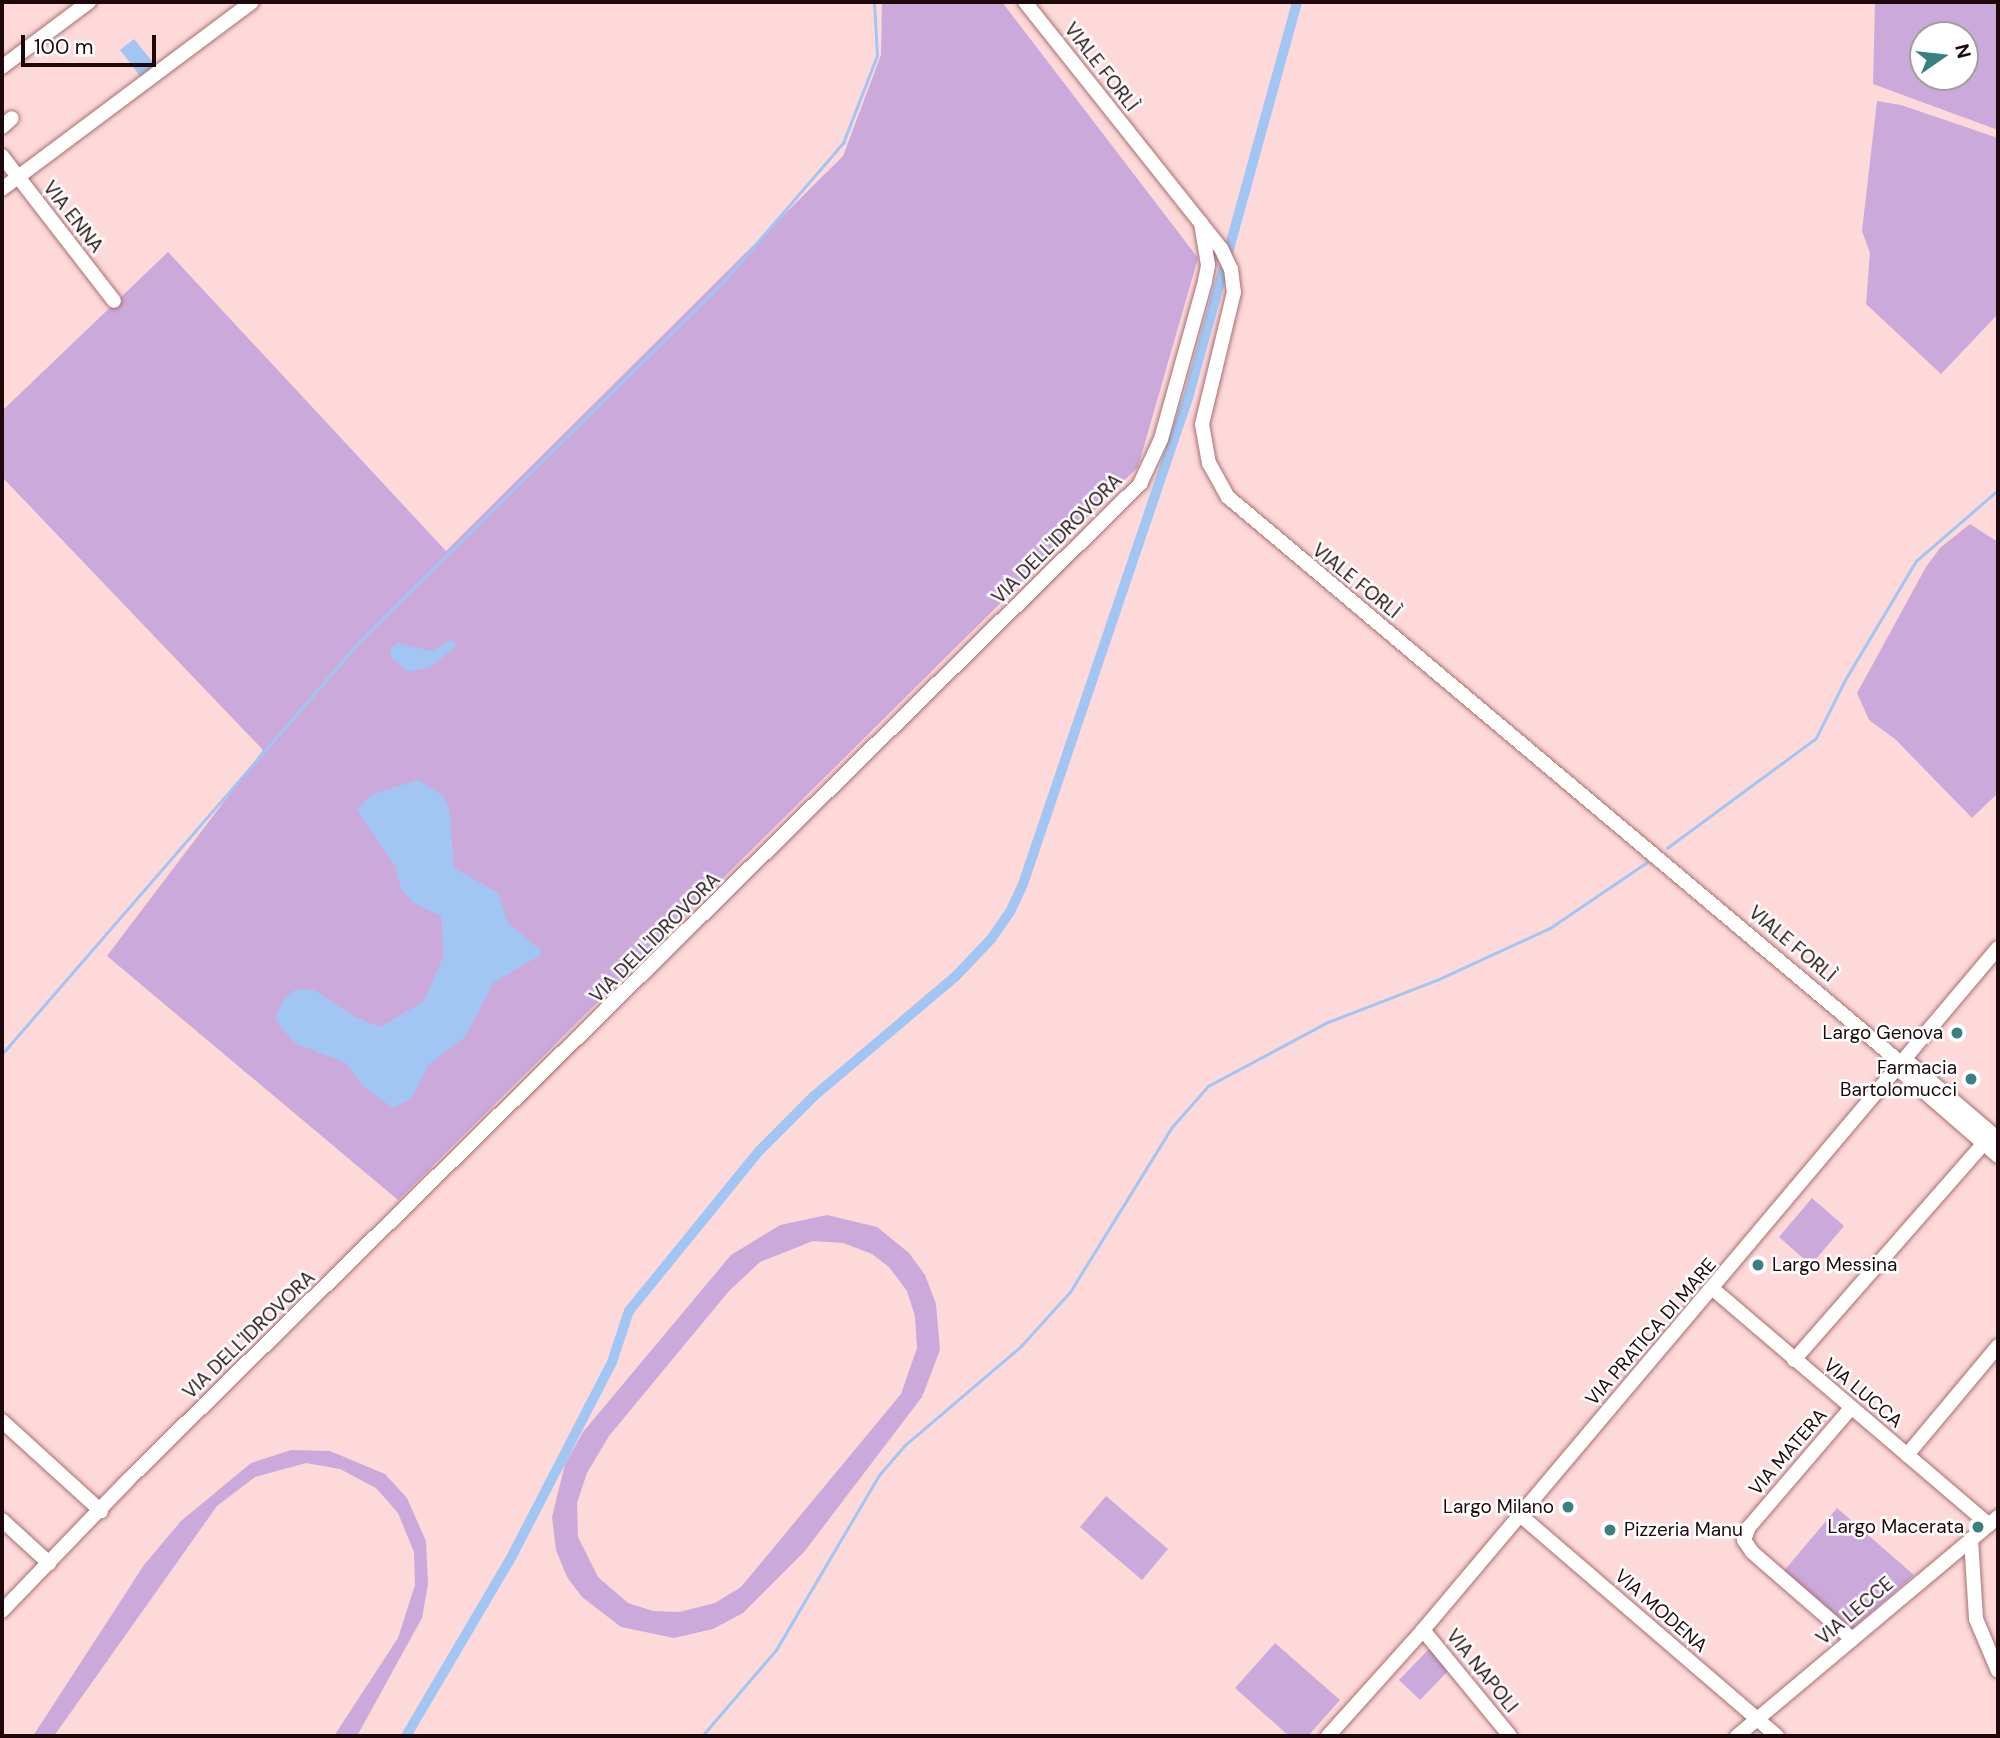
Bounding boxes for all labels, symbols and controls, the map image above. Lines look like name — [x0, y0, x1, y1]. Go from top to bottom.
street label: VIALE FORLÌ — [1059, 18, 1143, 116]
scale bar — [24, 21, 159, 65]
north arrow — [1909, 21, 1979, 91]
text: 100 m — [34, 33, 94, 61]
text: N — [1949, 42, 1977, 61]
street label: VIA ENNA — [38, 177, 108, 257]
street label: VIA DELL'IDROVORA — [987, 469, 1127, 609]
street label: VIALE FORLÌ — [1308, 539, 1404, 623]
street label: VIA DELL'IDROVORA — [585, 868, 725, 1008]
street label: VIALE FORLÌ — [1744, 901, 1840, 987]
place label: Largo Genova — [1823, 1022, 1943, 1044]
marker: Largo Genova — [1949, 1025, 1965, 1041]
place label: Farmacia Bartolomucci — [1840, 1057, 1957, 1101]
marker: Farmacia Bartolomucci — [1963, 1071, 1979, 1087]
street label: VIA PRATICA DI MARE — [1581, 1254, 1721, 1410]
place label: Largo Messina — [1772, 1254, 1897, 1276]
marker: Largo Messina — [1750, 1257, 1766, 1273]
street label: VIA DELL'IDROVORA — [178, 1266, 320, 1404]
street label: VIA LUCCA — [1819, 1353, 1907, 1433]
street label: VIA MATERA — [1744, 1404, 1832, 1500]
place label: Largo Milano — [1443, 1496, 1554, 1518]
marker: Largo Milano — [1560, 1499, 1576, 1515]
place label: Largo Macerata — [1827, 1516, 1964, 1538]
place label: Pizzeria Manu — [1624, 1519, 1743, 1541]
marker: Largo Macerata — [1970, 1519, 1986, 1535]
marker: Pizzeria Manu — [1602, 1522, 1618, 1538]
street label: VIA MODENA — [1610, 1565, 1712, 1657]
street label: VIA LECCE — [1812, 1572, 1898, 1650]
street label: VIA NAPOLI — [1441, 1625, 1523, 1717]

